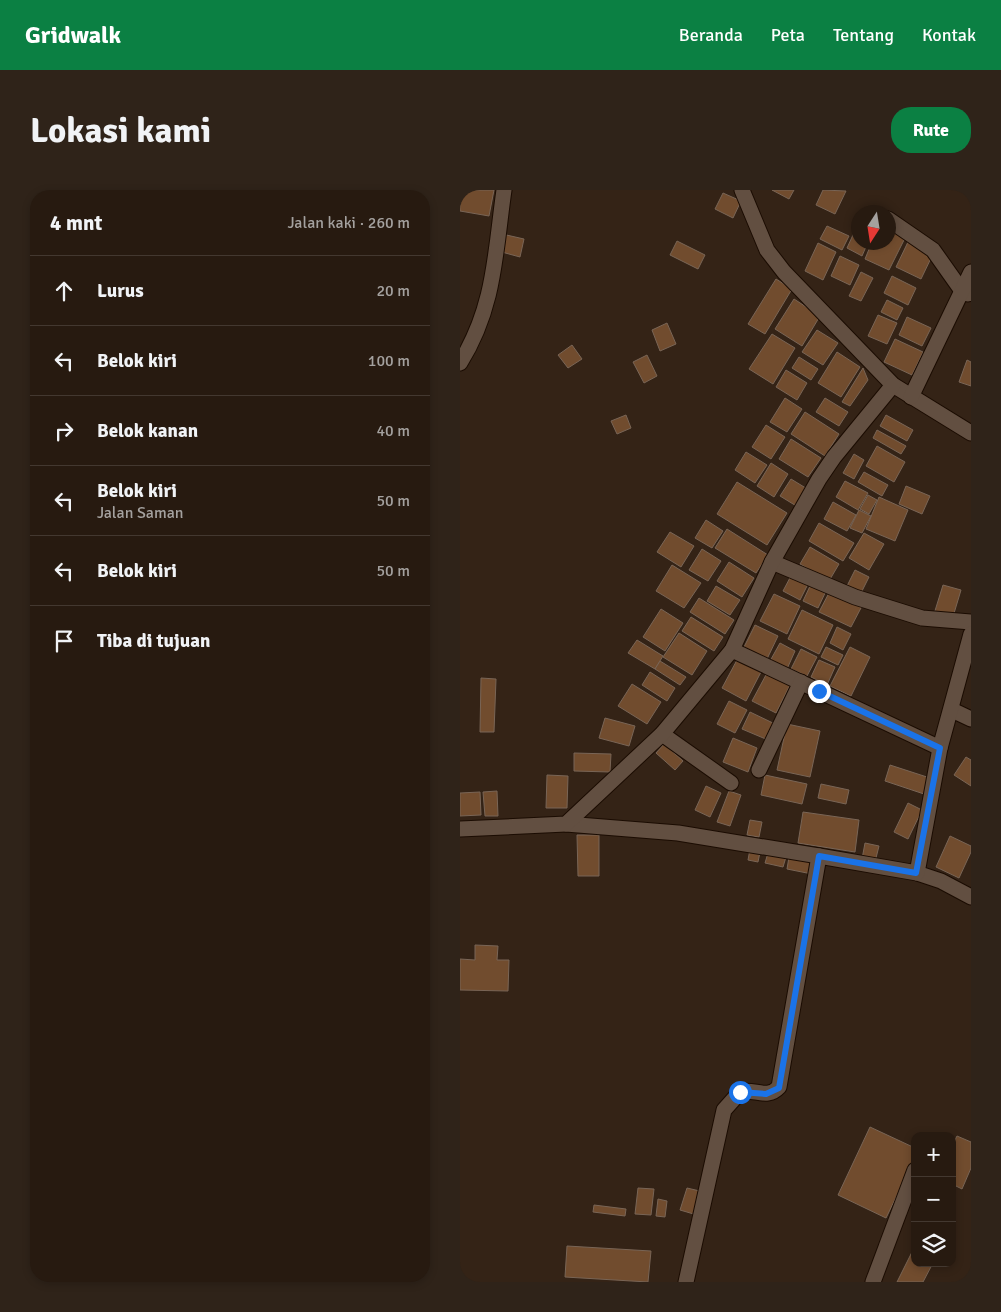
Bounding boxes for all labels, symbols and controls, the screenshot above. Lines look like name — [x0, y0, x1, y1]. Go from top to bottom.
text: Gridwalk — [25, 20, 121, 50]
text: Beranda — [679, 24, 743, 46]
text: Peta — [771, 24, 805, 46]
text: Tentang — [833, 24, 894, 46]
text: Kontak — [922, 24, 976, 46]
button: Rute — [891, 107, 971, 153]
text: Lokasi kami — [30, 109, 211, 152]
north arrow — [851, 205, 896, 250]
text: 4 mnt — [50, 210, 102, 236]
text: Jalan kaki · 260 m — [288, 213, 410, 233]
icon: ahead — [50, 277, 78, 305]
text: Lurus — [97, 279, 144, 303]
text: 20 m — [376, 281, 410, 301]
icon: left — [50, 347, 78, 375]
text: Belok kiri — [97, 349, 177, 373]
text: 100 m — [368, 351, 410, 371]
icon: right — [50, 417, 78, 445]
text: Belok kanan — [97, 419, 198, 443]
text: 40 m — [376, 421, 410, 441]
text: Belok kiri — [97, 479, 177, 503]
icon: left — [50, 487, 78, 515]
text: 50 m — [376, 491, 410, 511]
text: Jalan Saman — [97, 503, 184, 523]
icon: left — [50, 557, 78, 585]
text: Belok kiri — [97, 559, 177, 583]
text: 50 m — [376, 561, 410, 581]
icon: arrive — [50, 627, 78, 655]
text: Tiba di tujuan — [97, 629, 210, 653]
route end — [808, 680, 831, 703]
route start — [729, 1081, 752, 1104]
map controls — [911, 1132, 956, 1267]
button: + — [911, 1132, 956, 1177]
button: − — [911, 1177, 956, 1222]
button: layers — [911, 1222, 956, 1267]

